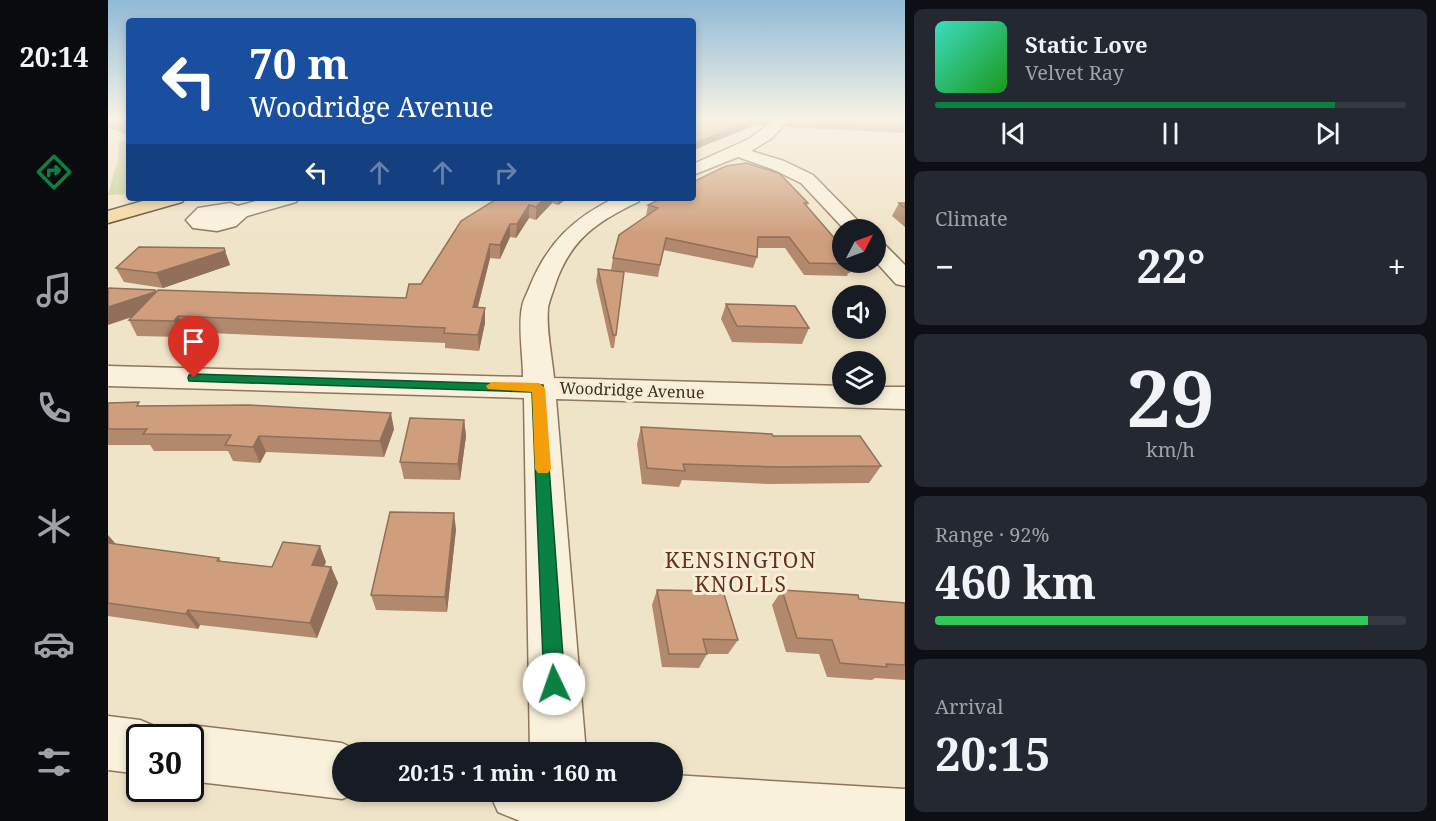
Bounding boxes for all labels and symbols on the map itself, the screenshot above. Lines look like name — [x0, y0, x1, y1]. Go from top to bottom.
north arrow — [832, 219, 886, 273]
pin — [168, 316, 219, 378]
street label: Woodridge Avenue — [559, 376, 705, 404]
district label: KENSINGTON KNOLLS — [665, 546, 817, 598]
position arrow — [522, 652, 586, 716]
speed limit sign: 30 — [126, 724, 204, 802]

